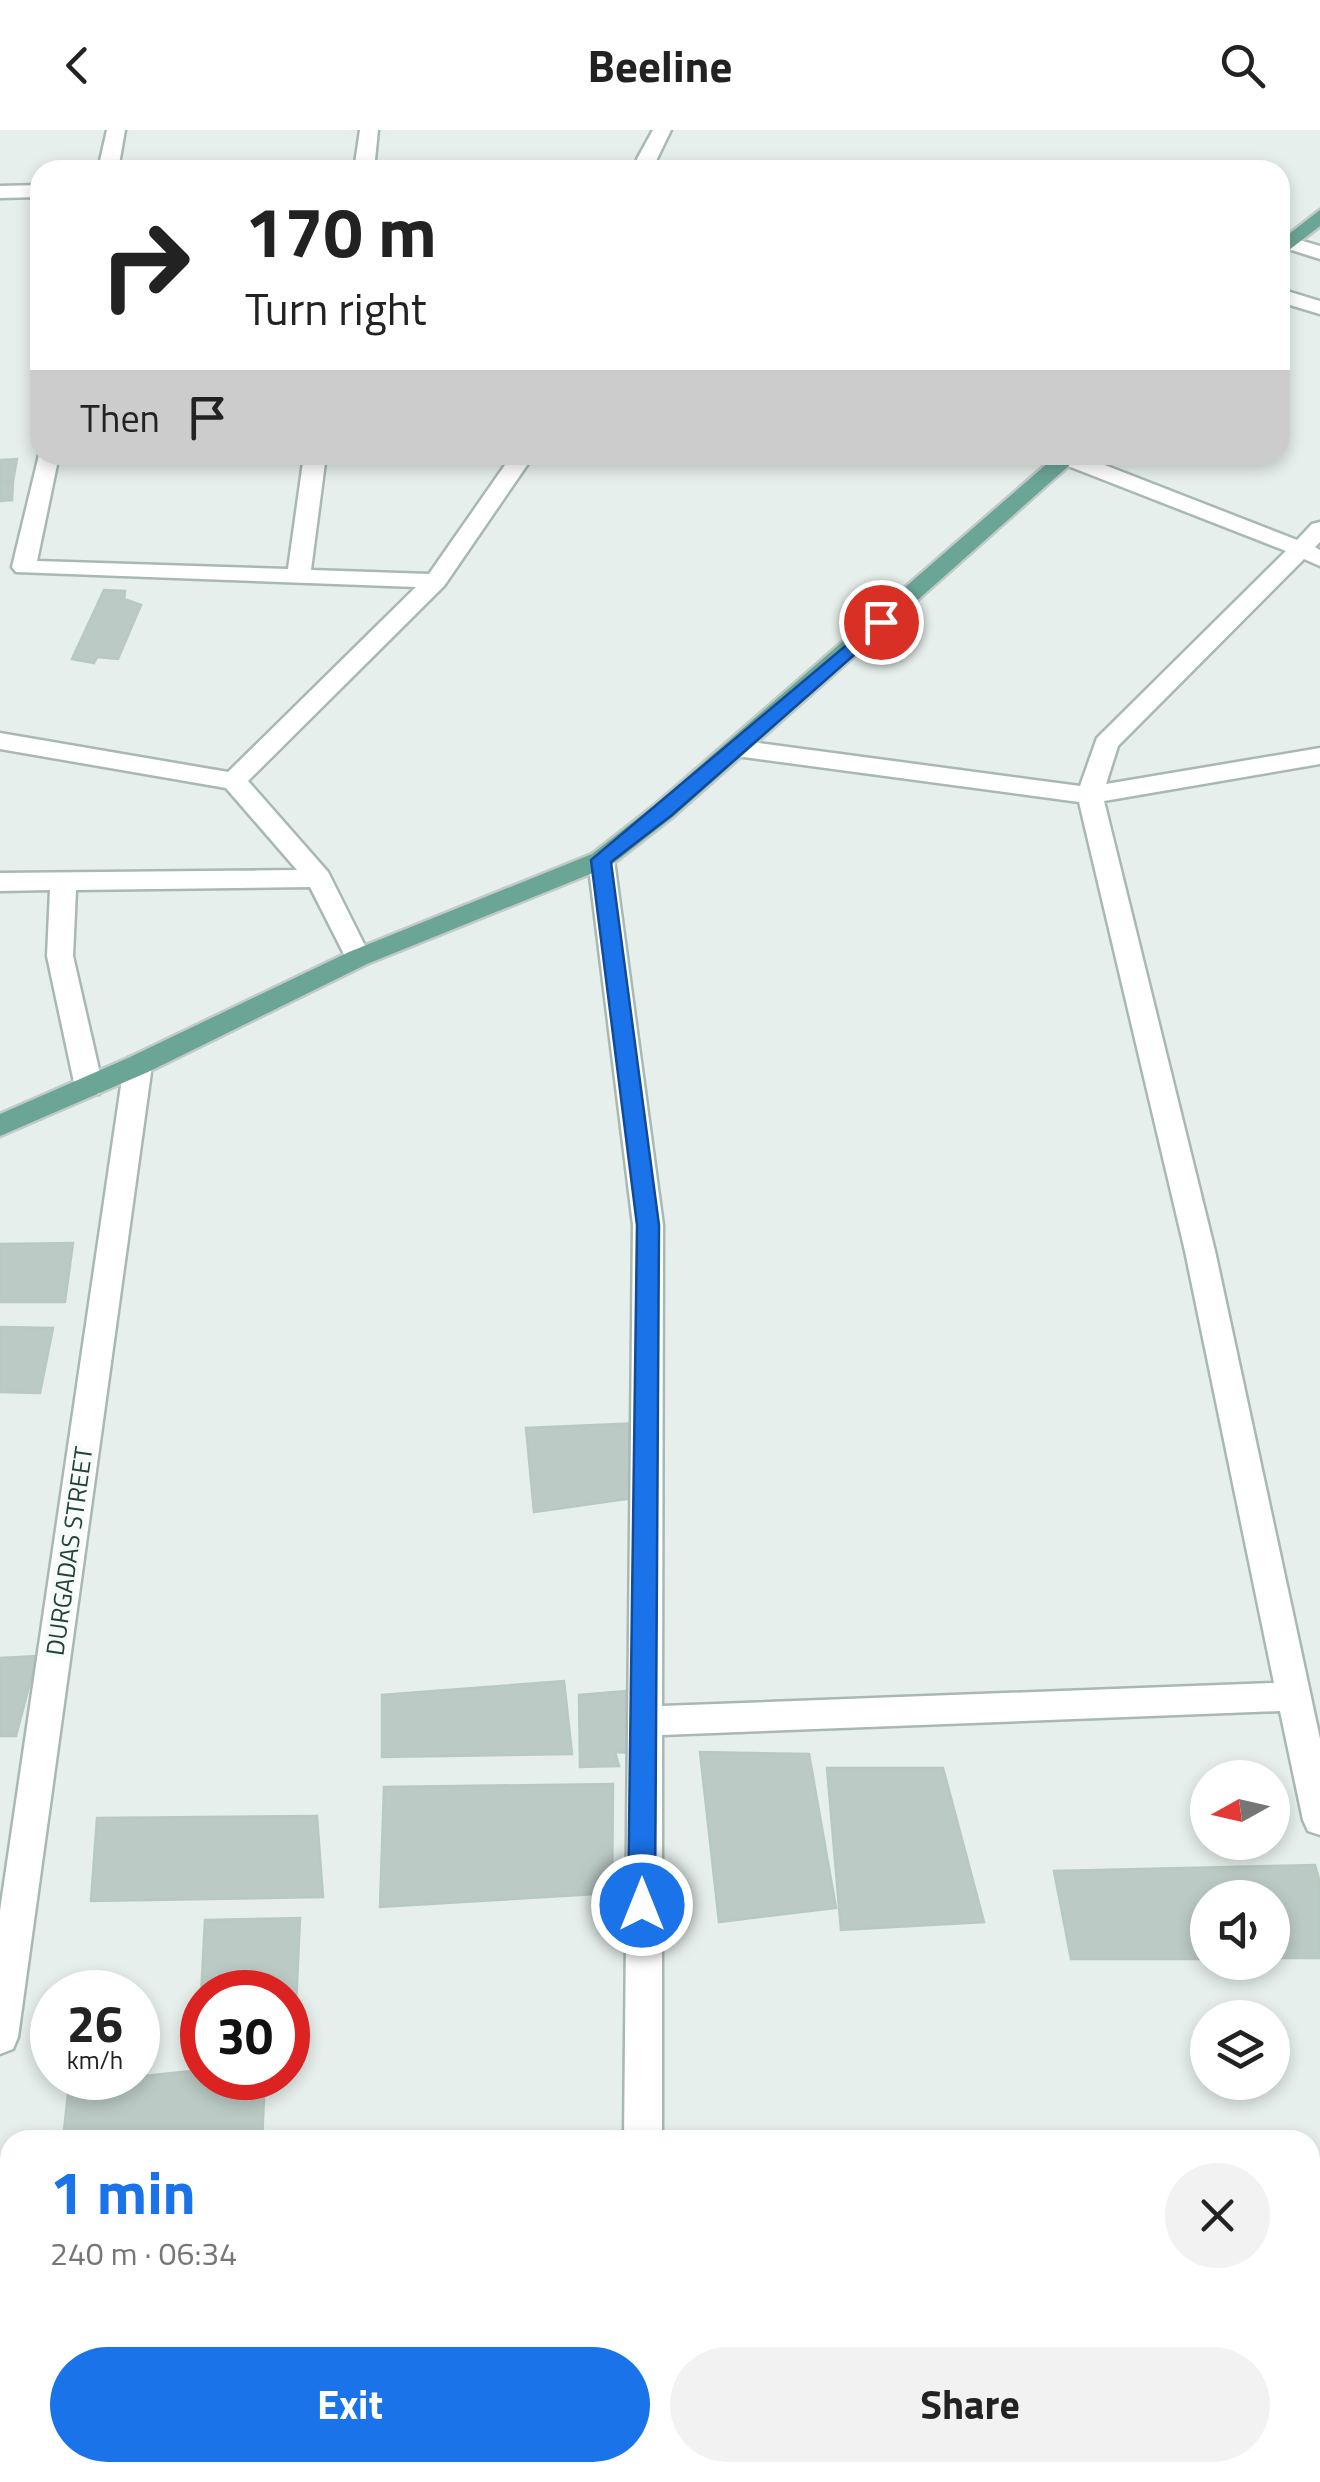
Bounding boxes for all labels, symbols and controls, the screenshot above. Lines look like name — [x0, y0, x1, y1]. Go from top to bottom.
text: Beeline — [588, 31, 732, 99]
icon: back — [50, 38, 105, 93]
icon: search — [1215, 38, 1270, 93]
text: 170 m — [245, 178, 437, 284]
icon: right — [80, 200, 210, 330]
text: Turn right — [245, 274, 427, 342]
text: Then — [80, 389, 160, 447]
icon: arrive — [180, 390, 235, 445]
pin — [839, 580, 924, 665]
icon: arrive — [854, 595, 909, 650]
street label: DURGADAS STREET — [36, 1444, 102, 1658]
north arrow — [1190, 1760, 1290, 1860]
map controls — [1190, 1760, 1290, 2100]
position arrow — [590, 1853, 694, 1957]
button: sound — [1190, 1880, 1290, 1980]
speed limit sign: 30 — [180, 1970, 310, 2100]
text: 26 — [67, 1985, 123, 2061]
button: layers — [1190, 2000, 1290, 2100]
text: km/h — [67, 2041, 123, 2079]
text: 1 min — [50, 2146, 196, 2237]
button: close — [1165, 2163, 1270, 2268]
text: 240 m · 06:34 — [50, 2229, 237, 2277]
button: Exit — [50, 2347, 650, 2462]
button: Share — [670, 2347, 1270, 2462]

